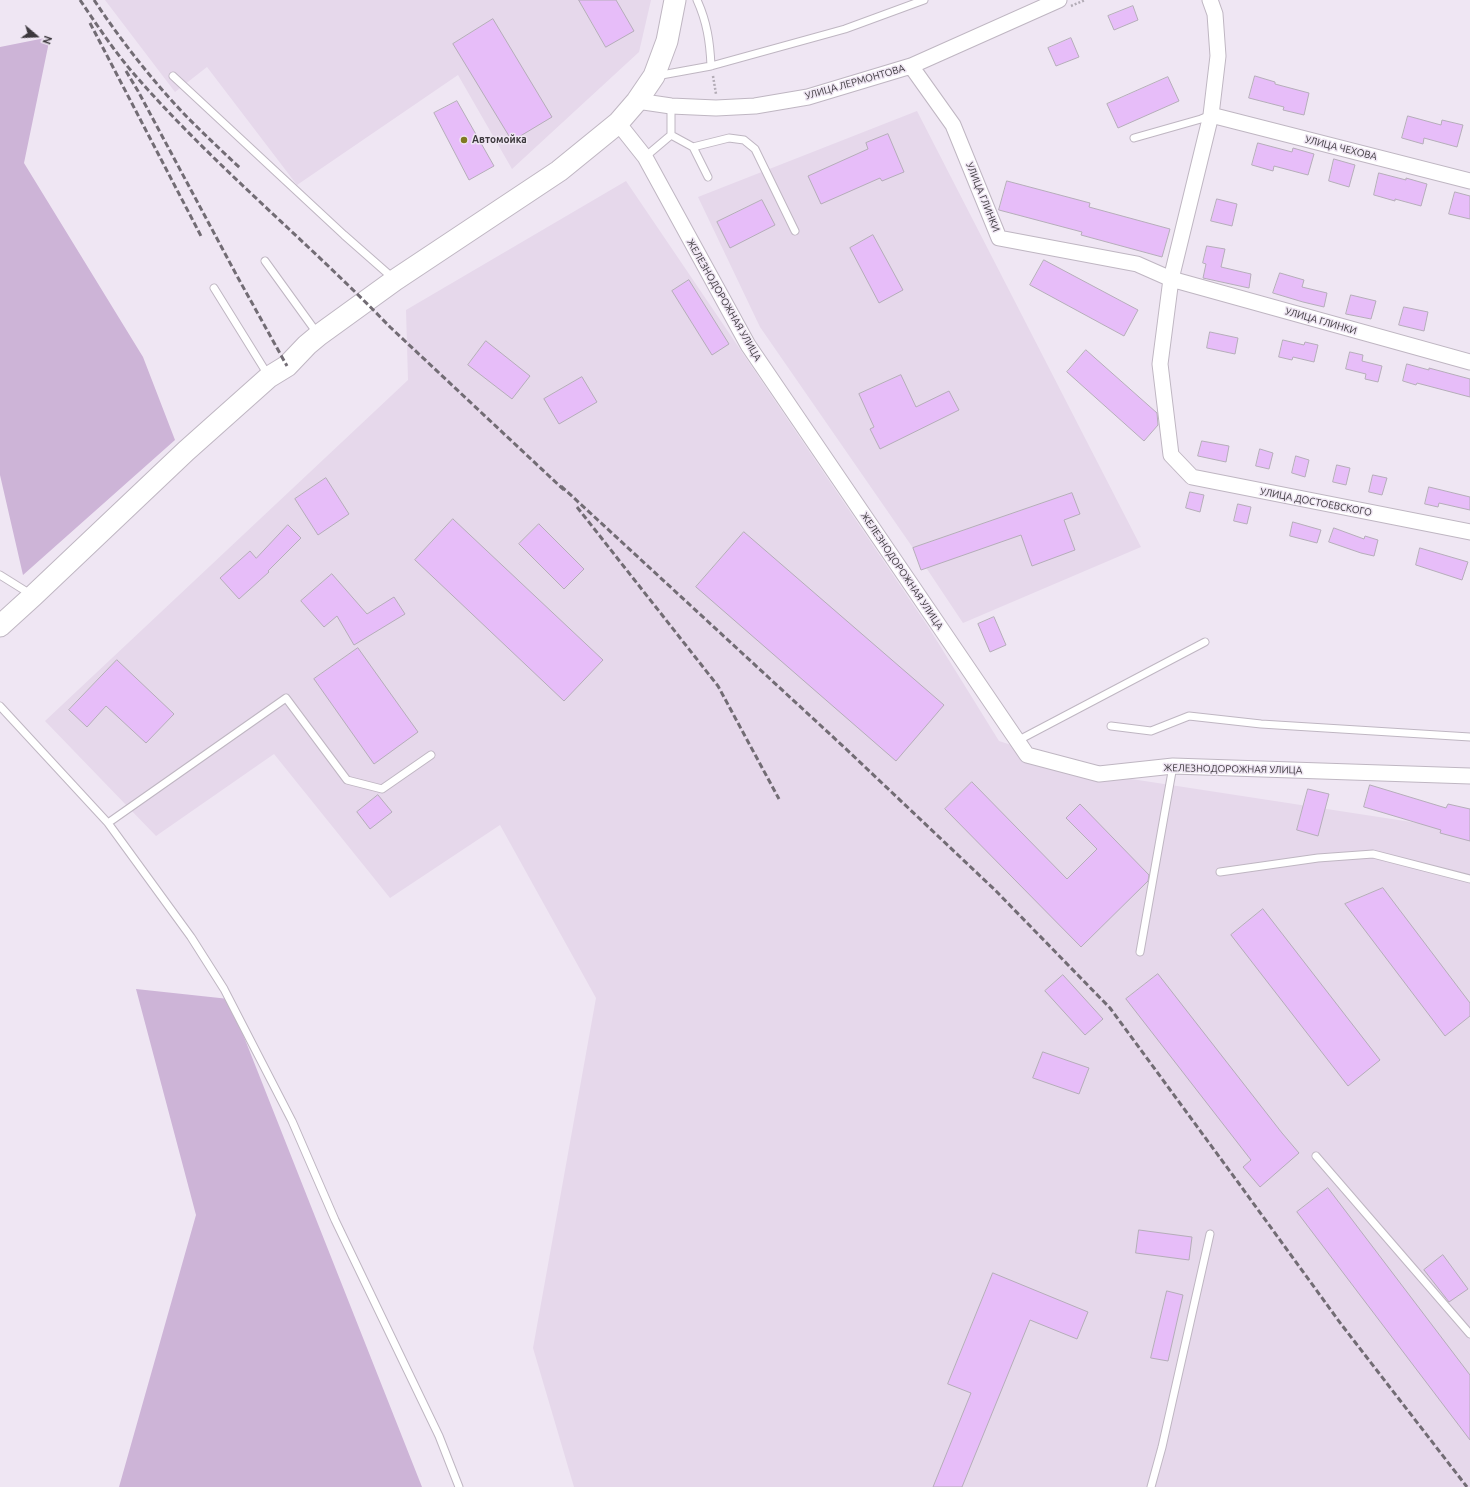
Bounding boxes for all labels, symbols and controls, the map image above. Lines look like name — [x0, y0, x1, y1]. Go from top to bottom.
north arrow — [16, 16, 56, 56]
text: N — [40, 34, 54, 46]
street label: УЛИЦА ЛЕРМОНТОВА — [804, 62, 906, 102]
street label: УЛИЦА ЧЕХОВА — [1304, 133, 1378, 163]
place label: Автомойка — [472, 134, 527, 146]
marker: Автомойка — [459, 135, 469, 145]
street label: УЛИЦА ГЛИНКИ — [964, 160, 1002, 234]
street label: ЖЕЛЕЗНОДОРОЖНАЯ УЛИЦА — [684, 237, 764, 363]
street label: УЛИЦА ГЛИНКИ — [1284, 305, 1358, 337]
street label: УЛИЦА ДОСТОЕВСКОГО — [1259, 485, 1373, 519]
street label: ЖЕЛЕЗНОДОРОЖНАЯ УЛИЦА — [858, 510, 946, 632]
street label: ЖЕЛЕЗНОДОРОЖНАЯ УЛИЦА — [1163, 762, 1303, 776]

